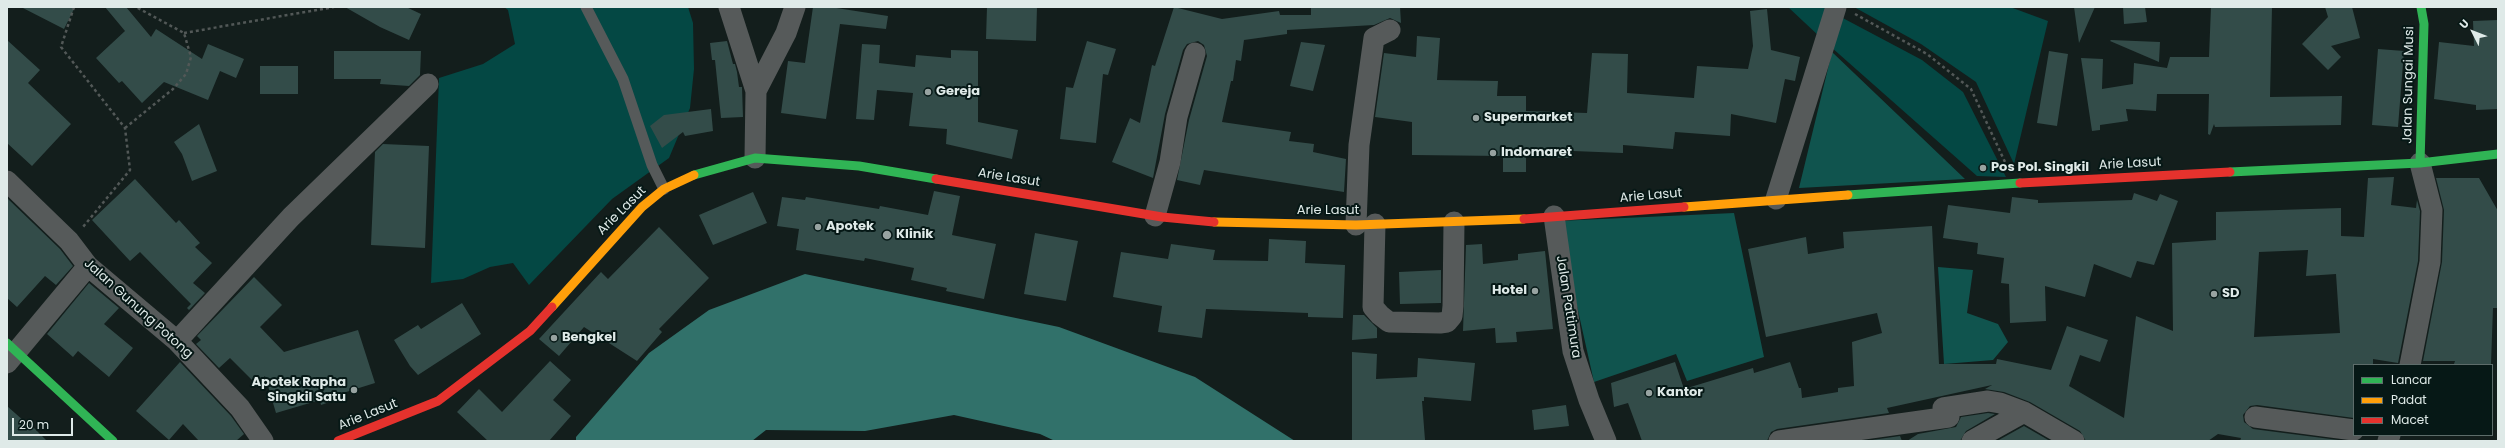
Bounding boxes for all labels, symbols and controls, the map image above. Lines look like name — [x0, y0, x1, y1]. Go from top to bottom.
north arrow — [2453, 12, 2493, 52]
text: U — [2456, 16, 2473, 32]
street label: Jalan Sungai Musi — [2400, 26, 2418, 144]
place label: Gereja — [936, 84, 980, 100]
marker: Gereja — [923, 87, 933, 97]
place label: Supermarket — [1484, 110, 1573, 126]
marker: Supermarket — [1471, 113, 1481, 123]
place label: Indomaret — [1501, 145, 1572, 161]
marker: Indomaret — [1488, 148, 1498, 158]
street label: Arie Lasut — [2098, 155, 2162, 173]
place label: Pos Pol. Singkil — [1991, 160, 2089, 176]
marker: Pos Pol. Singkil — [1978, 163, 1988, 173]
street label: Arie Lasut — [977, 165, 1041, 191]
street label: Arie Lasut — [594, 183, 650, 239]
street label: Arie Lasut — [1619, 186, 1683, 206]
street label: Arie Lasut — [1297, 203, 1359, 219]
place label: Apotek — [826, 219, 874, 235]
marker: Apotek — [813, 222, 823, 232]
place label: Klinik — [896, 227, 933, 243]
marker: Klinik — [881, 229, 893, 241]
street label: Jalan Pattimura — [1552, 255, 1584, 359]
street label: Jalan Gunung Potong — [80, 256, 196, 362]
place label: Hotel — [1492, 283, 1527, 299]
marker: Hotel — [1530, 286, 1540, 296]
place label: SD — [2222, 286, 2239, 302]
marker: SD — [2209, 289, 2219, 299]
place label: Bengkel — [562, 330, 616, 346]
marker: Bengkel — [549, 333, 559, 343]
legend — [2353, 364, 2493, 436]
text: Lancar — [2391, 371, 2432, 388]
place label: Apotek Rapha Singkil Satu — [252, 375, 346, 406]
marker: Apotek Rapha Singkil Satu — [349, 385, 359, 395]
place label: Kantor — [1657, 385, 1703, 401]
marker: Kantor — [1644, 388, 1654, 398]
text: Padat — [2391, 391, 2427, 408]
street label: Arie Lasut — [336, 396, 400, 434]
scale bar — [14, 410, 75, 436]
text: Macet — [2391, 411, 2429, 428]
text: 20 m — [19, 416, 49, 433]

